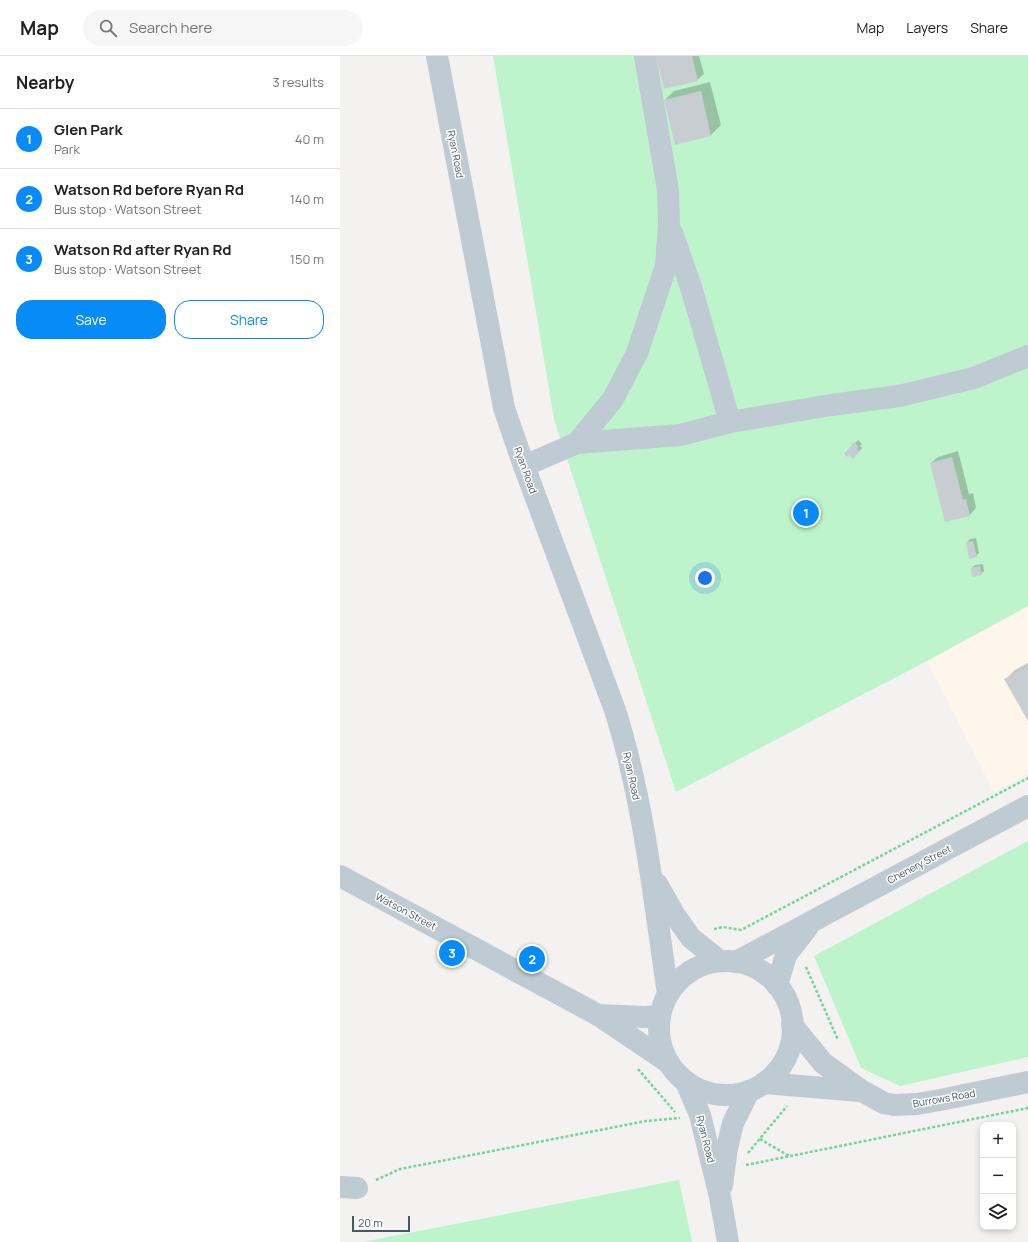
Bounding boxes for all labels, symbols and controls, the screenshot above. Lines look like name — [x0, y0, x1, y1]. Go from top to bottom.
search box — [83, 10, 363, 46]
text: Map — [20, 15, 59, 41]
icon: search — [97, 17, 119, 39]
text: Search here — [129, 17, 212, 38]
text: Map — [856, 18, 884, 37]
text: Layers — [906, 18, 948, 37]
text: Share — [970, 18, 1008, 37]
text: Nearby — [16, 71, 74, 94]
text: 3 results — [272, 73, 324, 91]
text: Glen Park — [54, 119, 122, 140]
street label: Ryan Road — [444, 129, 468, 179]
text: 1 — [26, 130, 32, 148]
text: 40 m — [295, 130, 324, 148]
text: Park — [54, 140, 80, 158]
text: Watson Rd before Ryan Rd — [54, 179, 244, 200]
text: 2 — [25, 190, 33, 208]
text: 140 m — [290, 190, 324, 208]
text: Bus stop · Watson Street — [54, 200, 201, 218]
text: Watson Rd after Ryan Rd — [54, 239, 232, 260]
text: 3 — [25, 250, 33, 268]
text: 150 m — [290, 250, 324, 268]
text: Bus stop · Watson Street — [54, 260, 201, 278]
button: Save — [16, 300, 166, 339]
button: Share — [174, 300, 324, 339]
street label: Ryan Road — [511, 445, 541, 495]
pin: 1 — [793, 498, 819, 528]
your location — [695, 568, 715, 588]
street label: Ryan Road — [620, 751, 644, 801]
street label: Chenery Street — [884, 841, 954, 887]
street label: Watson Street — [373, 889, 439, 933]
pin: 3 — [439, 938, 465, 968]
pin: 2 — [519, 944, 545, 974]
street label: Burrows Road — [912, 1086, 976, 1110]
street label: Ryan Road — [693, 1114, 719, 1164]
map controls — [980, 1122, 1016, 1230]
button: + — [980, 1122, 1016, 1158]
button: − — [980, 1158, 1016, 1194]
button: layers — [980, 1194, 1016, 1230]
scale bar — [352, 1214, 410, 1233]
text: 20 m — [358, 1215, 383, 1230]

